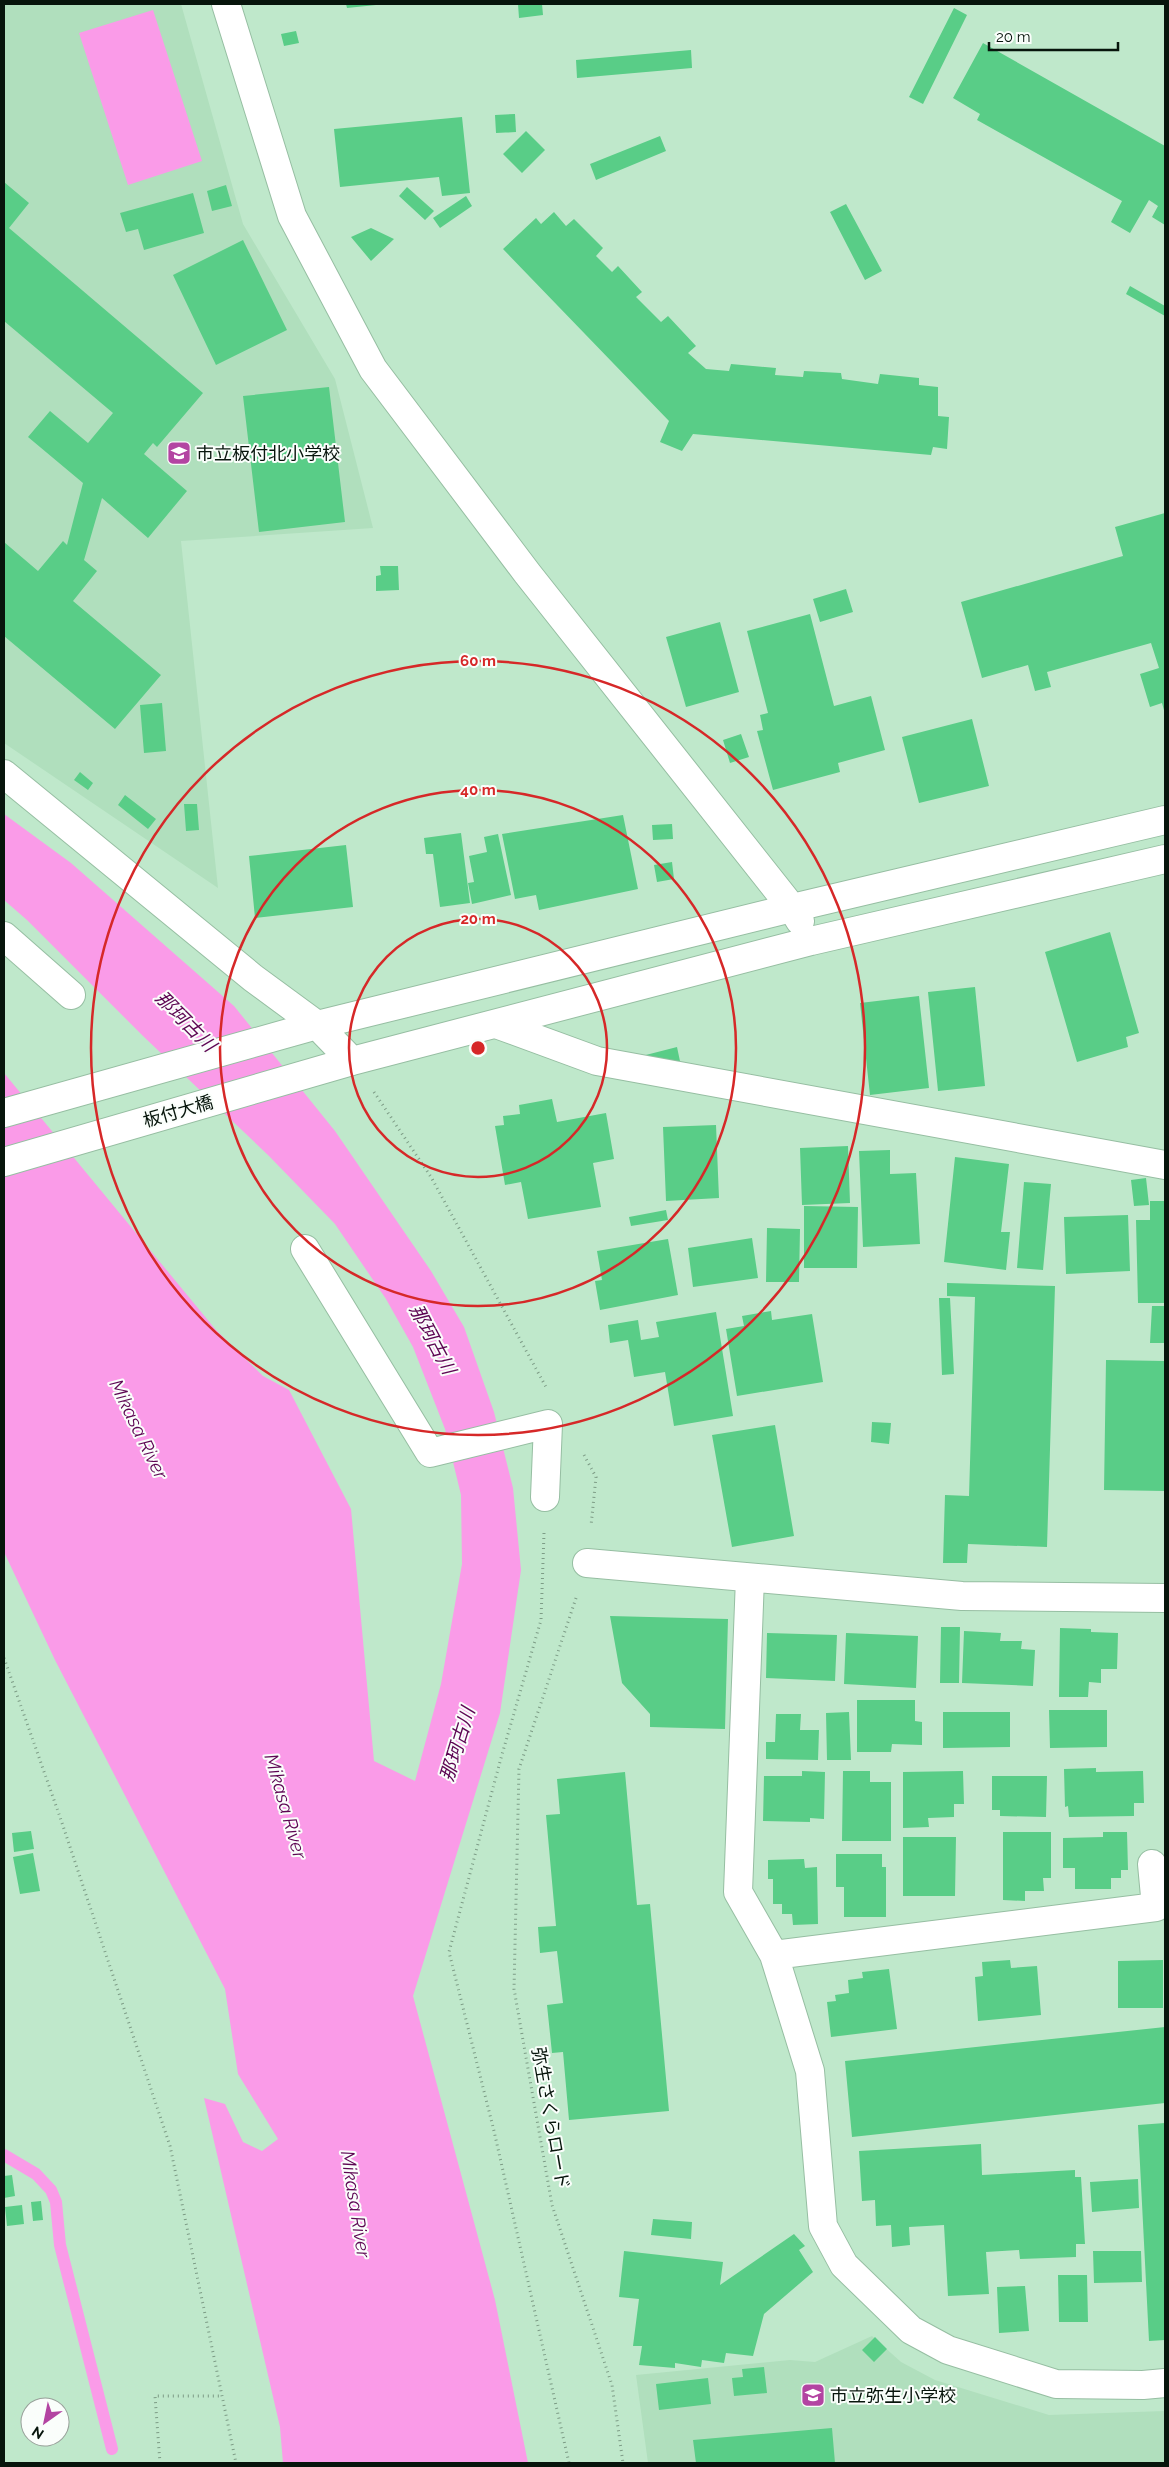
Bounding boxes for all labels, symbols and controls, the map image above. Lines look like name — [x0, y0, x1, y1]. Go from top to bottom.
scale bar — [989, 20, 1118, 52]
text: 20 m — [996, 28, 1031, 46]
school or university icon: 市立板付北小学校 — [166, 440, 192, 466]
place label: 市立板付北小学校 — [196, 443, 340, 464]
text: 60 m — [460, 652, 496, 670]
text: 40 m — [460, 781, 496, 799]
text: 20 m — [460, 910, 496, 928]
water label: 那珂古川 — [151, 986, 222, 1057]
centre of rings — [469, 1039, 487, 1057]
street label: 板付大橋 — [141, 1091, 215, 1131]
water label: 那珂古川 — [405, 1300, 461, 1379]
water label: Mikasa River — [105, 1376, 173, 1484]
water label: 那珂古川 — [435, 1703, 479, 1784]
water label: Mikasa River — [261, 1751, 312, 1862]
street label: 弥生さくらロード — [528, 2045, 574, 2191]
water label: Mikasa River — [337, 2149, 376, 2261]
school or university icon: 市立弥生小学校 — [800, 2382, 826, 2408]
place label: 市立弥生小学校 — [830, 2385, 956, 2406]
north arrow — [20, 2397, 70, 2447]
text: N — [29, 2423, 47, 2443]

